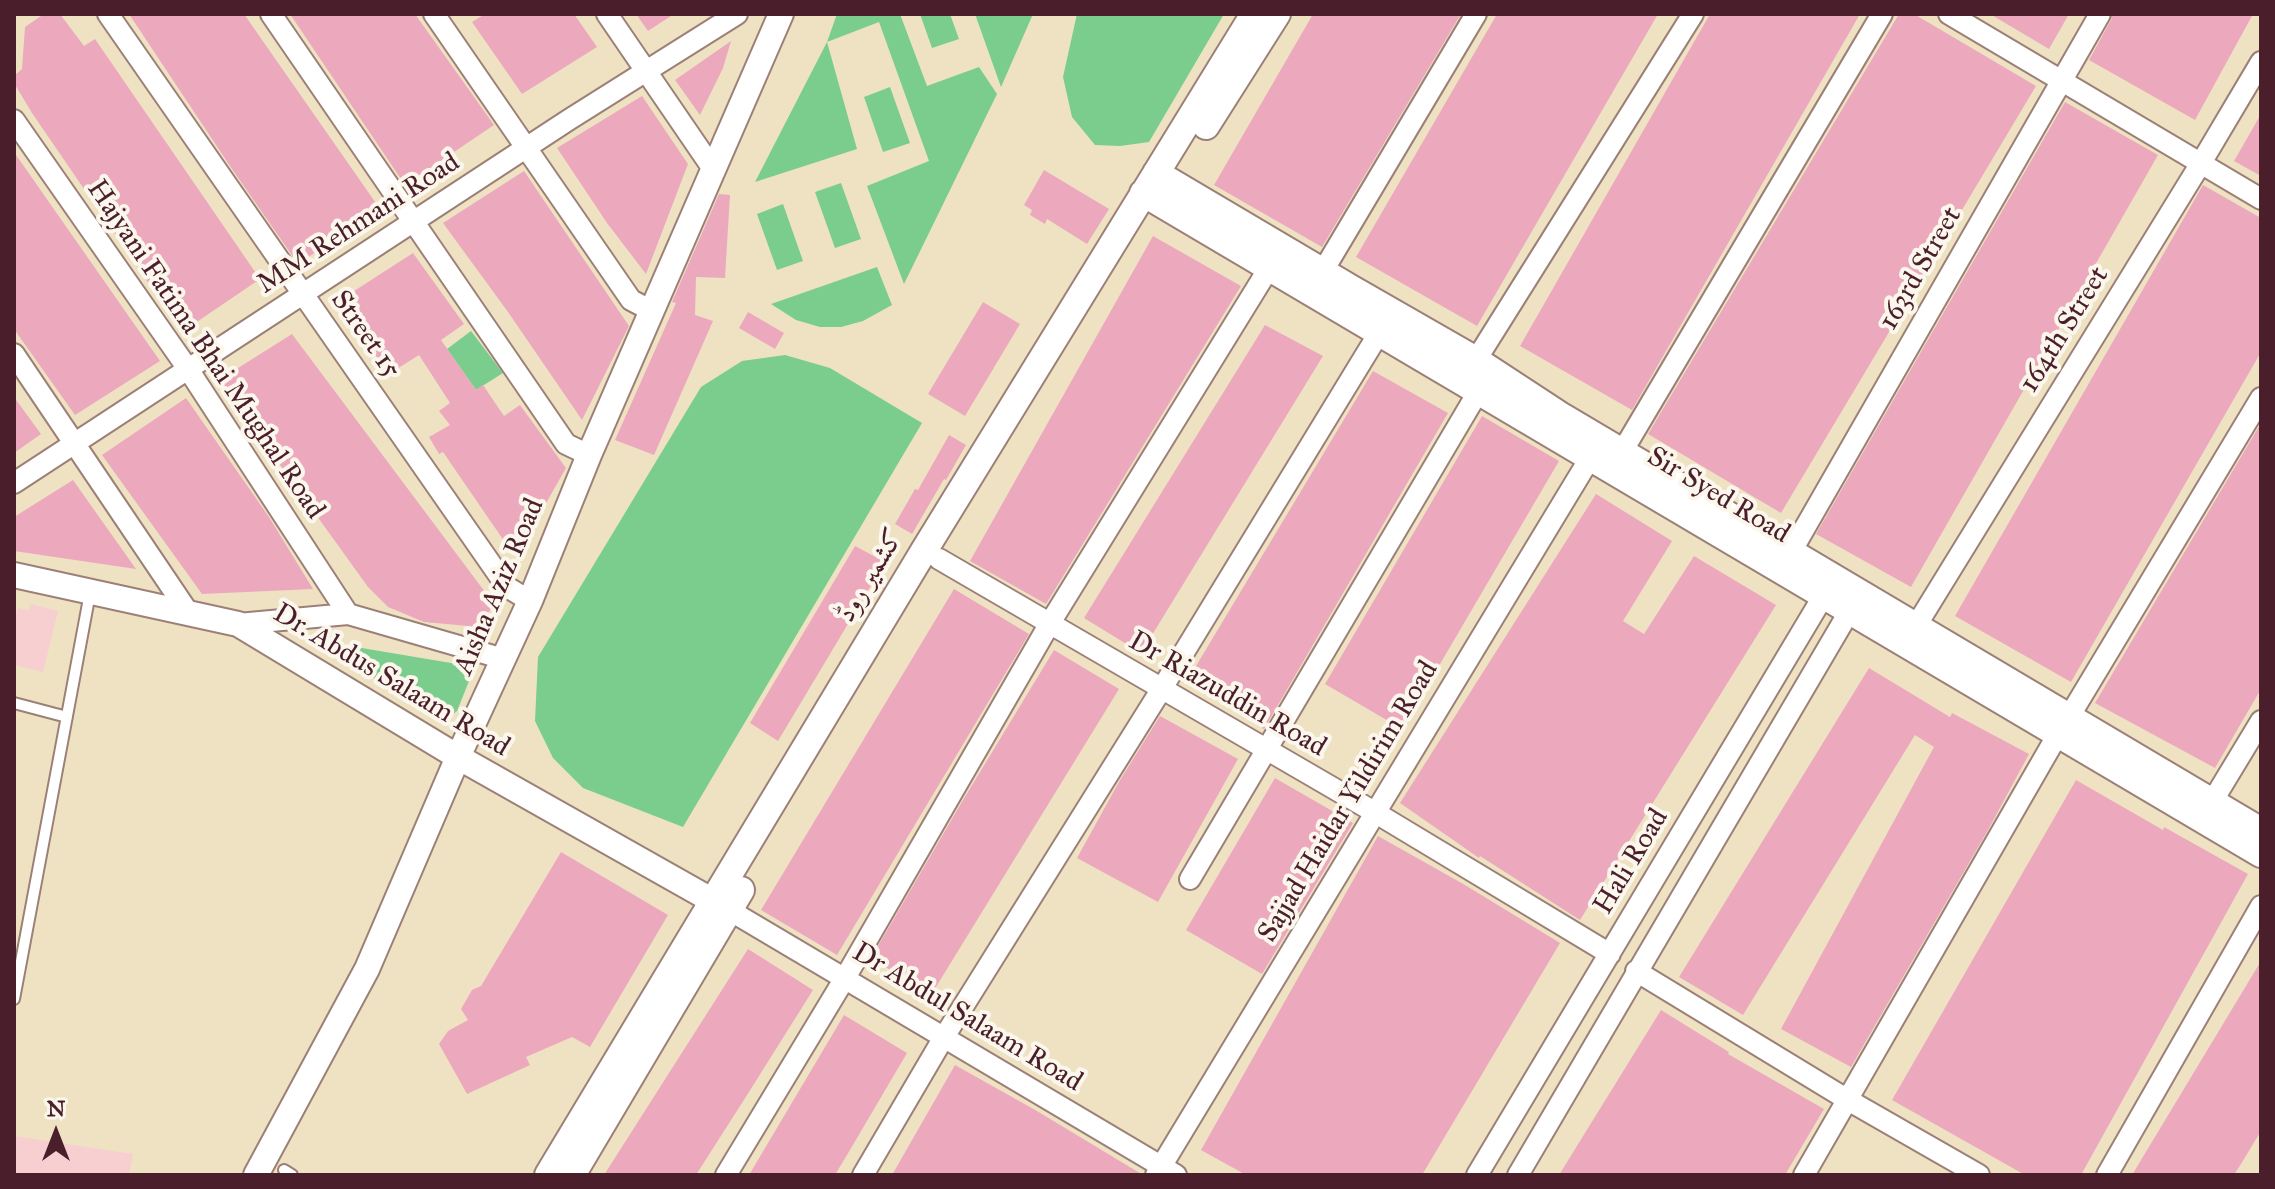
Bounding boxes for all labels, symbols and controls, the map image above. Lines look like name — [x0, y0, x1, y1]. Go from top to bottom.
street label: MM Rehmani Road — [252, 146, 466, 302]
street label: Hajyani Fatima Bhai Mughal Road — [79, 174, 331, 526]
street label: 163rd Street — [1872, 201, 1970, 337]
street label: 164th Street — [2013, 261, 2117, 399]
street label: Street 15 — [323, 285, 407, 385]
street label: Sir Syed Road — [1641, 440, 1795, 552]
street label: Aisha Aziz Road — [448, 494, 552, 680]
street label: کشمیر روڈ — [830, 523, 912, 629]
street label: Dr. Abdus Salaam Road — [267, 597, 515, 765]
street label: Dr Riazuddin Road — [1122, 625, 1332, 765]
street label: Sajjad Haidar Yildirim Road — [1252, 655, 1446, 949]
street label: Hali Road — [1587, 803, 1677, 921]
street label: Dr Abdul Salaam Road — [846, 936, 1088, 1100]
north arrow — [16, 1093, 96, 1173]
text: N — [47, 1095, 65, 1122]

